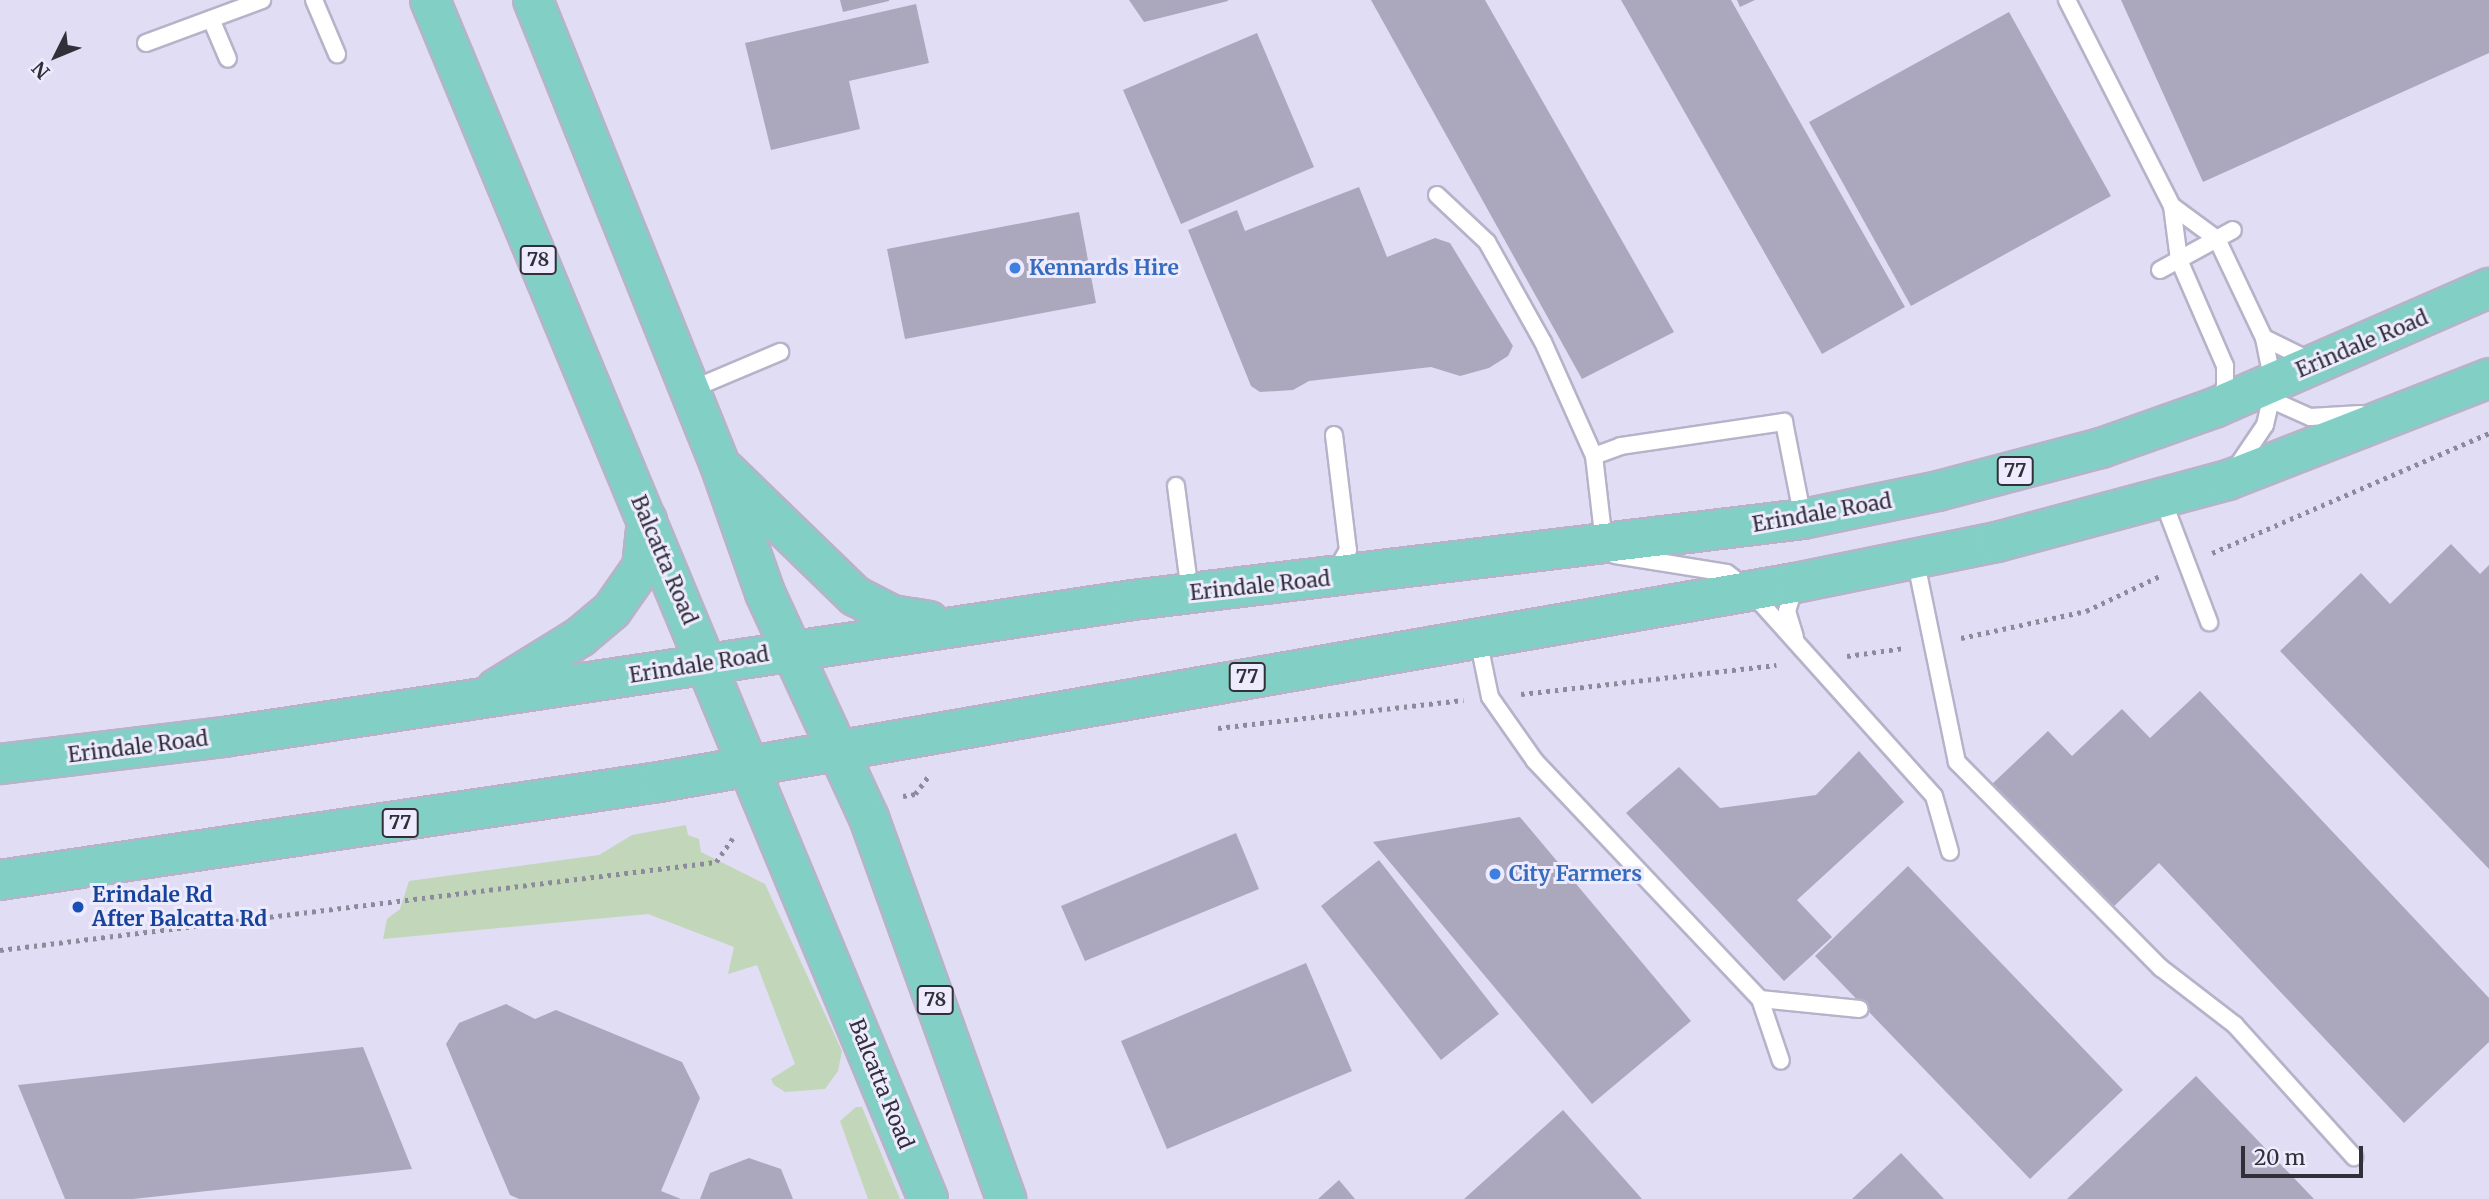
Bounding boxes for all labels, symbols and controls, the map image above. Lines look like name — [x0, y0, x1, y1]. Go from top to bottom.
north arrow — [21, 21, 91, 91]
text: N — [27, 57, 55, 84]
road number: 78 — [519, 244, 557, 276]
place label: Kennards Hire — [1029, 255, 1179, 281]
marker: Kennards Hire — [1007, 260, 1023, 276]
street label: Erindale Road — [2292, 305, 2432, 383]
road number: 77 — [1996, 456, 2034, 486]
street label: Erindale Road — [1750, 488, 1894, 538]
street label: Balcatta Road — [625, 492, 703, 628]
street label: Erindale Road — [1188, 566, 1332, 606]
street label: Erindale Road — [627, 642, 771, 688]
road number: 77 — [1228, 662, 1266, 692]
street label: Erindale Road — [66, 726, 210, 768]
road number: 77 — [381, 808, 419, 838]
place label: City Farmers — [1509, 861, 1642, 887]
marker: City Farmers — [1487, 866, 1503, 882]
place label: Erindale Rd After Balcatta Rd — [92, 882, 267, 932]
marker: Erindale Rd After Balcatta Rd — [70, 899, 86, 915]
road number: 78 — [916, 984, 954, 1016]
street label: Balcatta Road — [843, 1015, 919, 1153]
scale bar — [2244, 1132, 2366, 1176]
text: 20 m — [2254, 1144, 2305, 1171]

